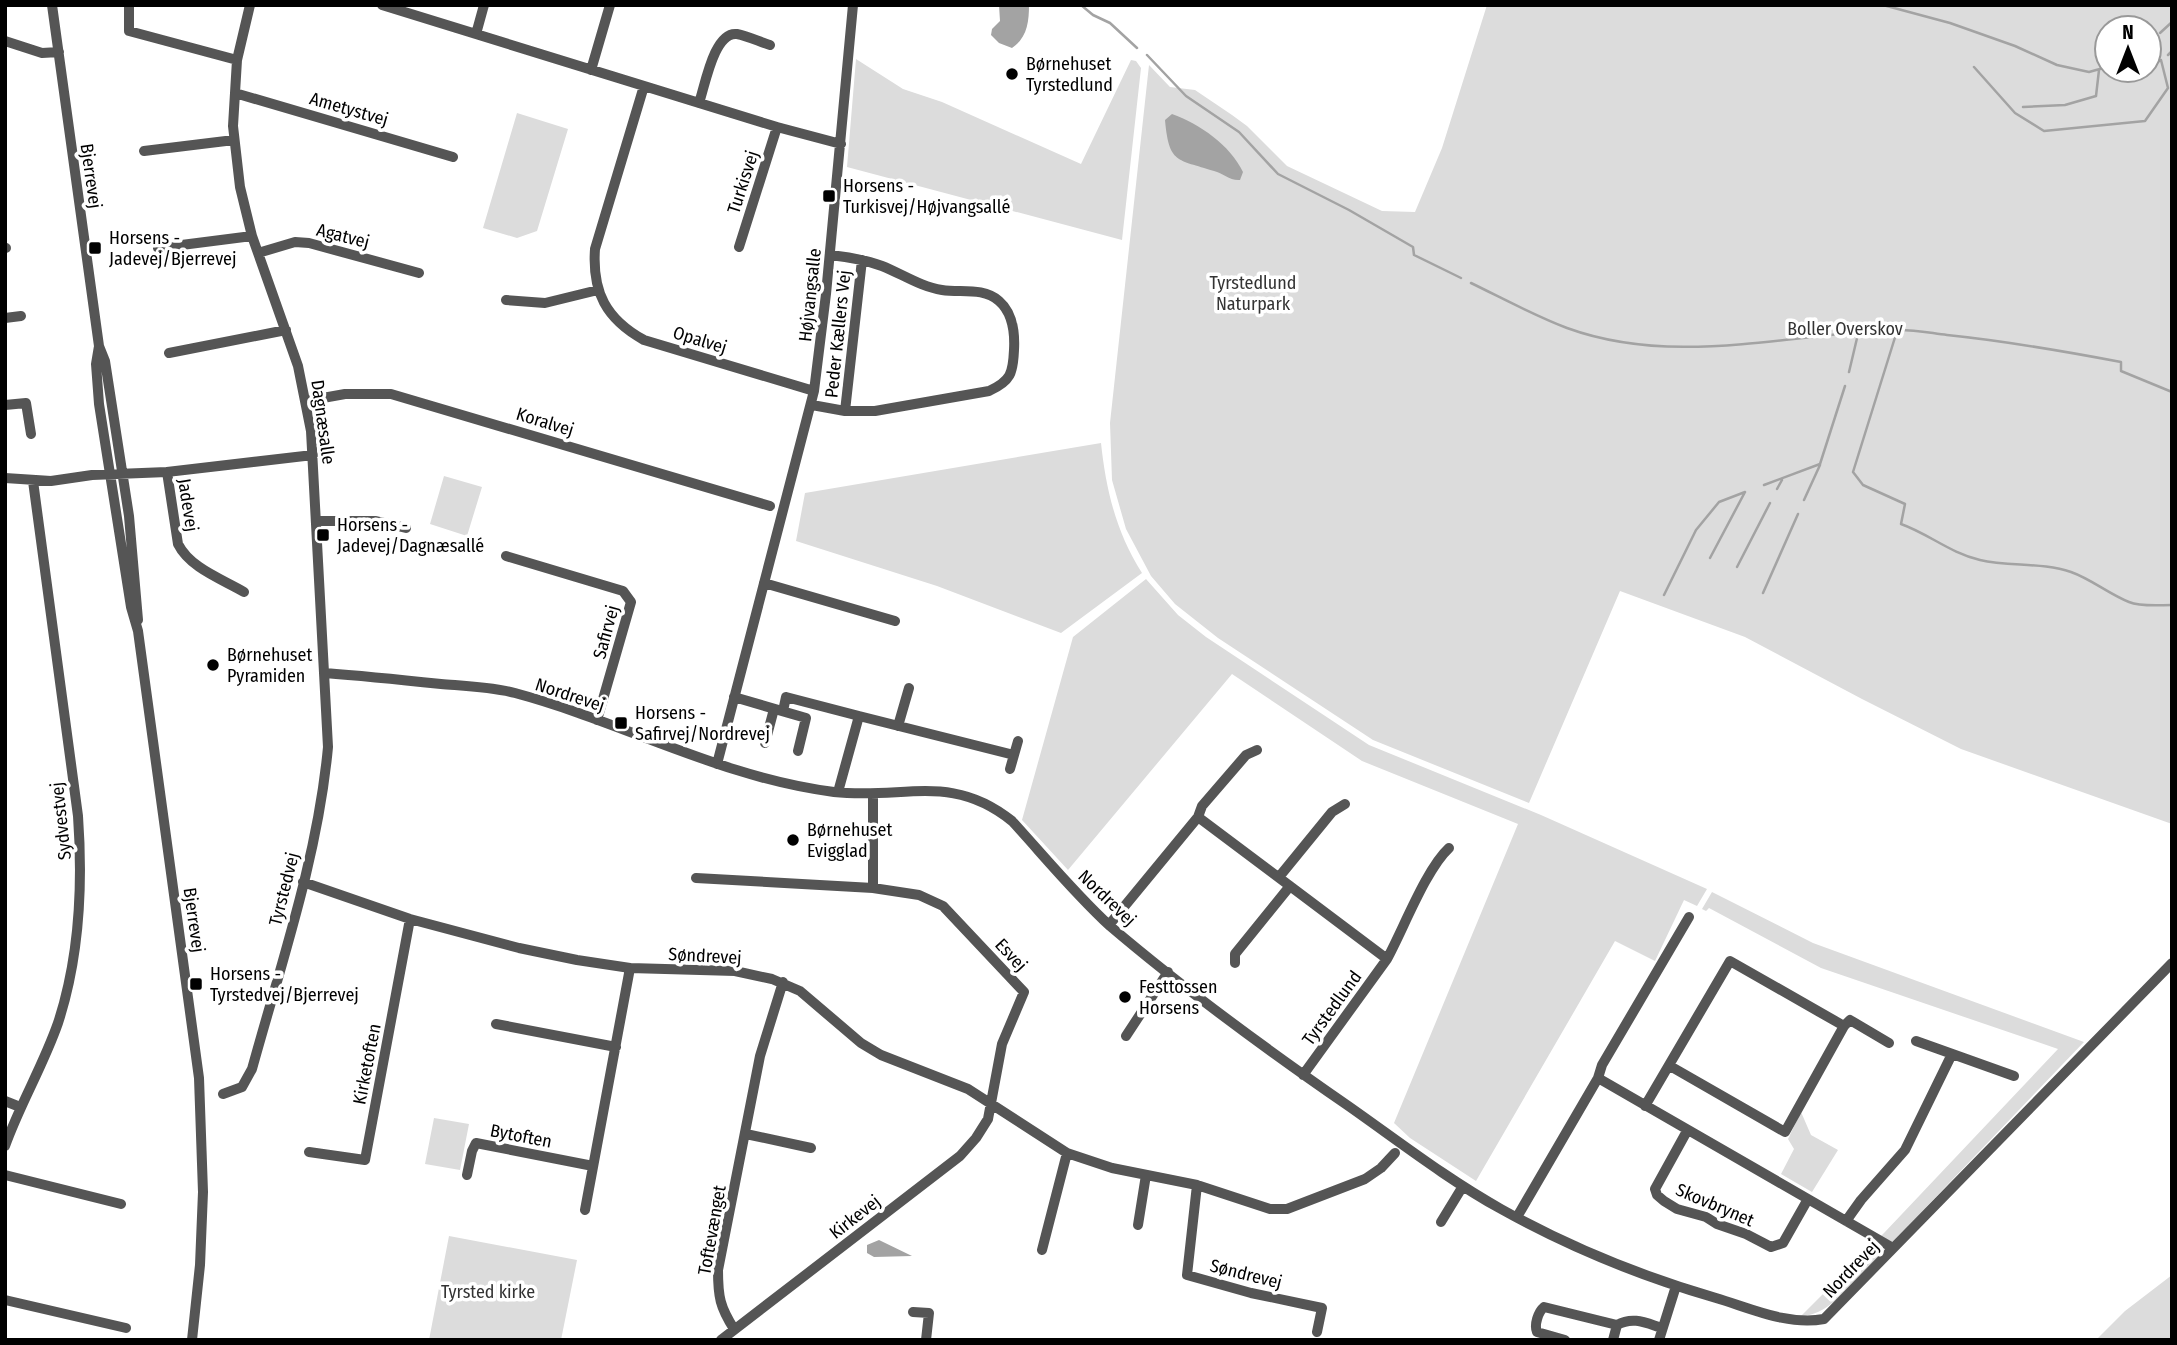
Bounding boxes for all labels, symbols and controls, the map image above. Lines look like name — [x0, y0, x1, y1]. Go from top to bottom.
north arrow — [2093, 14, 2163, 84]
text: N — [2122, 21, 2134, 44]
place label: Børnehuset Tyrstedlund — [1026, 53, 1113, 96]
marker: Børnehuset Tyrstedlund — [1004, 66, 1020, 82]
street label: Ametystvej — [307, 87, 391, 131]
street label: Bjerrevej — [76, 142, 106, 210]
street label: Turkisvej — [722, 148, 764, 216]
place label: Horsens - Turkisvej/Højvangsallé — [843, 175, 1010, 218]
marker: Horsens - Turkisvej/Højvangsallé — [821, 188, 837, 204]
street label: Agatvej — [314, 219, 372, 253]
place label: Horsens - Jadevej/Bjerrevej — [109, 227, 237, 270]
marker: Horsens - Jadevej/Bjerrevej — [87, 240, 103, 256]
street label: Højvangsalle — [794, 247, 826, 343]
street label: Peder Kællers Vej — [820, 269, 856, 399]
park label: Tyrstedlund Naturpark — [1210, 272, 1296, 315]
park label: Boller Overskov — [1787, 318, 1903, 340]
street label: Opalvej — [670, 321, 730, 359]
street label: Dagnæsalle — [306, 378, 340, 466]
street label: Koralvej — [514, 403, 576, 441]
street label: Jadevej — [173, 477, 203, 533]
place label: Horsens - Jadevej/Dagnæsallé — [337, 514, 484, 557]
marker: Horsens - Jadevej/Dagnæsallé — [315, 527, 331, 543]
street label: Safirvej — [588, 603, 624, 661]
place label: Børnehuset Pyramiden — [227, 644, 312, 687]
marker: Børnehuset Pyramiden — [205, 657, 221, 673]
street label: Nordrevej — [532, 673, 608, 717]
place label: Horsens - Safirvej/Nordrevej — [635, 702, 770, 745]
marker: Horsens - Safirvej/Nordrevej — [613, 715, 629, 731]
street label: Sydvestvej — [46, 781, 76, 861]
place label: Børnehuset Evigglad — [807, 819, 892, 862]
marker: Børnehuset Evigglad — [785, 832, 801, 848]
street label: Tyrstedvej — [264, 850, 304, 928]
street label: Nordrevej — [1074, 865, 1140, 931]
street label: Bjerrevej — [179, 886, 209, 954]
street label: Esvej — [990, 934, 1032, 976]
street label: Søndrevej — [668, 943, 742, 969]
place label: Horsens - Tyrstedvej/Bjerrevej — [210, 963, 359, 1006]
street label: Tyrstedlund — [1298, 966, 1366, 1050]
marker: Horsens - Tyrstedvej/Bjerrevej — [188, 976, 204, 992]
place label: Festtossen Horsens — [1139, 976, 1217, 1019]
marker: Festtossen Horsens — [1117, 989, 1133, 1005]
street label: Kirketoften — [348, 1022, 386, 1106]
street label: Bytoften — [488, 1119, 554, 1153]
street label: Skovbrynet — [1673, 1179, 1757, 1231]
street label: Toftevænget — [693, 1183, 731, 1277]
street label: Kirkevej — [825, 1190, 885, 1244]
street label: Nordrevej — [1818, 1236, 1884, 1302]
street label: Søndrevej — [1208, 1254, 1284, 1294]
park label: Tyrsted kirke — [441, 1281, 535, 1303]

